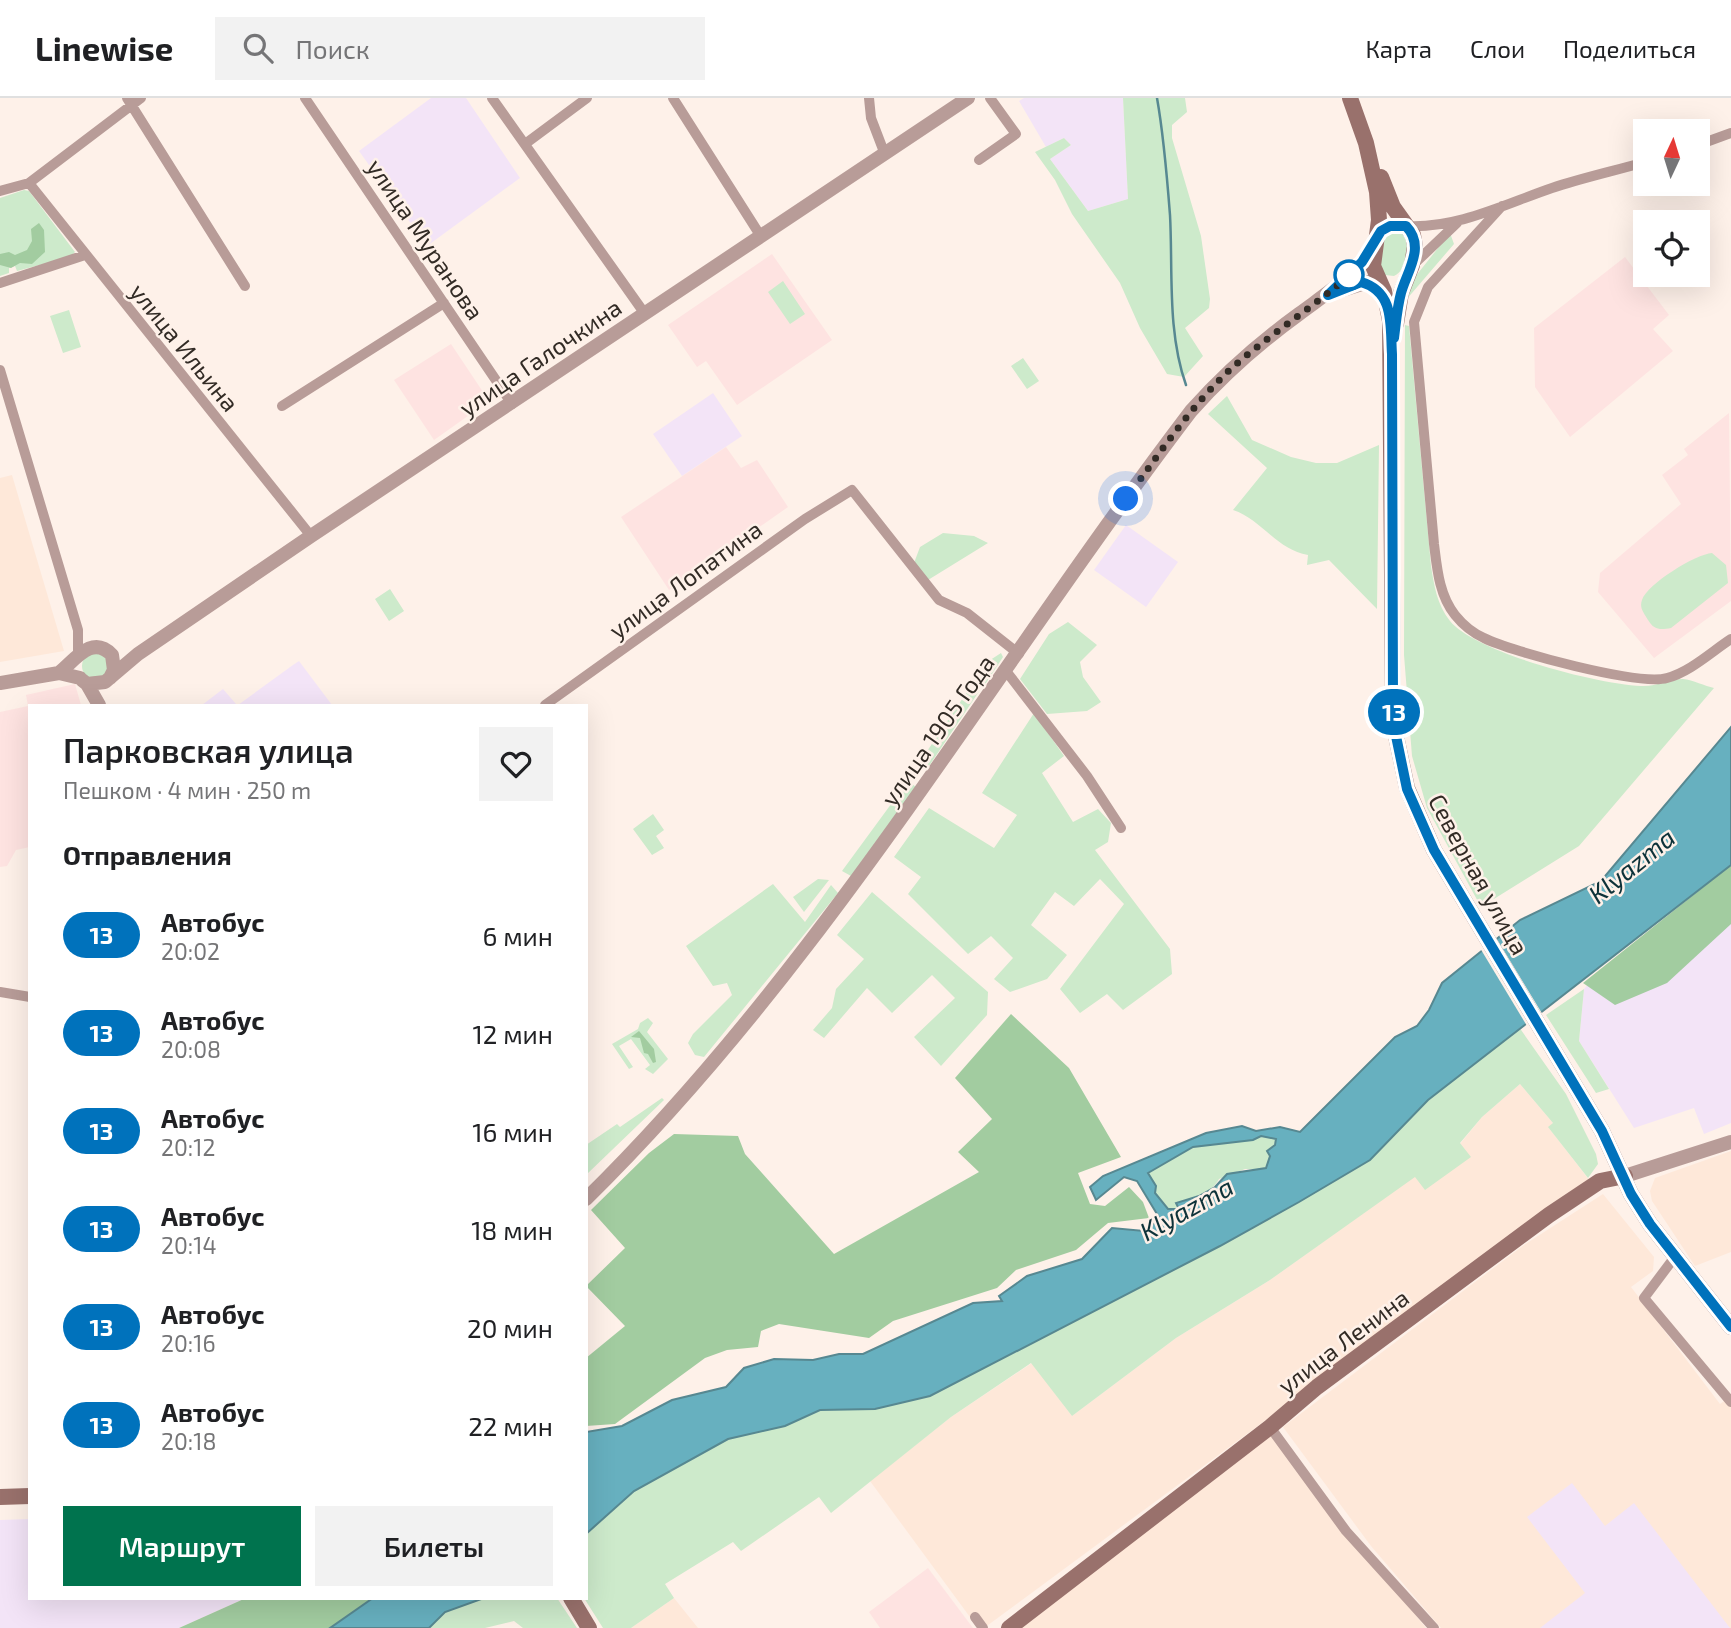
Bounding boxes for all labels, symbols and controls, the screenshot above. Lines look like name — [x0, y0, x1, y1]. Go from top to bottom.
search box — [215, 17, 705, 80]
text: Linewise — [35, 28, 173, 68]
icon: search — [239, 29, 277, 67]
text: Поиск — [295, 33, 370, 64]
text: Карта — [1365, 34, 1432, 63]
text: Слои — [1470, 34, 1525, 63]
text: Поделиться — [1563, 34, 1696, 63]
north arrow — [1633, 119, 1710, 196]
map controls — [1633, 119, 1710, 287]
street label: улица Муранова — [361, 153, 490, 325]
button: locate — [1633, 210, 1710, 287]
unlabelled marker — [1334, 260, 1364, 290]
street label: улица Ильина — [124, 277, 245, 417]
street label: улица Галочкина — [453, 292, 627, 423]
your location — [1108, 481, 1143, 516]
street label: улица Лопатина — [603, 514, 768, 645]
street label: улица 1905 Года — [874, 649, 1001, 812]
line badge: 13 — [1362, 689, 1426, 735]
text: 13 — [1382, 697, 1406, 726]
button: heart — [479, 727, 553, 801]
text: Парковская улица — [63, 730, 354, 770]
text: Пешком · 4 мин · 250 m — [63, 776, 311, 804]
street label: Северная улица — [1422, 789, 1535, 960]
water label: Klyazma — [1582, 821, 1681, 910]
text: Отправления — [63, 839, 232, 870]
text: Автобус — [161, 906, 264, 937]
text: 13 — [90, 920, 113, 949]
text: 6 мин — [482, 920, 553, 951]
text: 20:02 — [161, 937, 220, 965]
text: Автобус — [161, 1004, 264, 1035]
text: 13 — [90, 1018, 113, 1047]
text: 12 мин — [472, 1018, 553, 1049]
text: 20:08 — [161, 1035, 221, 1063]
text: Автобус — [161, 1102, 264, 1133]
text: 13 — [90, 1116, 113, 1145]
text: 16 мин — [472, 1116, 553, 1147]
text: 20:12 — [161, 1133, 215, 1161]
water label: Klyazma — [1134, 1170, 1239, 1247]
text: Автобус — [161, 1200, 264, 1231]
text: 13 — [90, 1214, 113, 1243]
text: 18 мин — [471, 1214, 553, 1245]
text: 20:14 — [161, 1231, 217, 1259]
street label: улица Ленина — [1272, 1282, 1415, 1400]
text: Автобус — [161, 1298, 264, 1329]
text: 13 — [90, 1312, 113, 1341]
text: 20 мин — [467, 1312, 553, 1343]
text: 20:16 — [161, 1329, 216, 1357]
text: Автобус — [161, 1396, 264, 1427]
text: 13 — [90, 1410, 113, 1439]
text: 22 мин — [468, 1410, 553, 1441]
text: 20:18 — [161, 1427, 216, 1455]
button: Маршрут — [63, 1506, 301, 1586]
button: Билеты — [315, 1506, 553, 1586]

